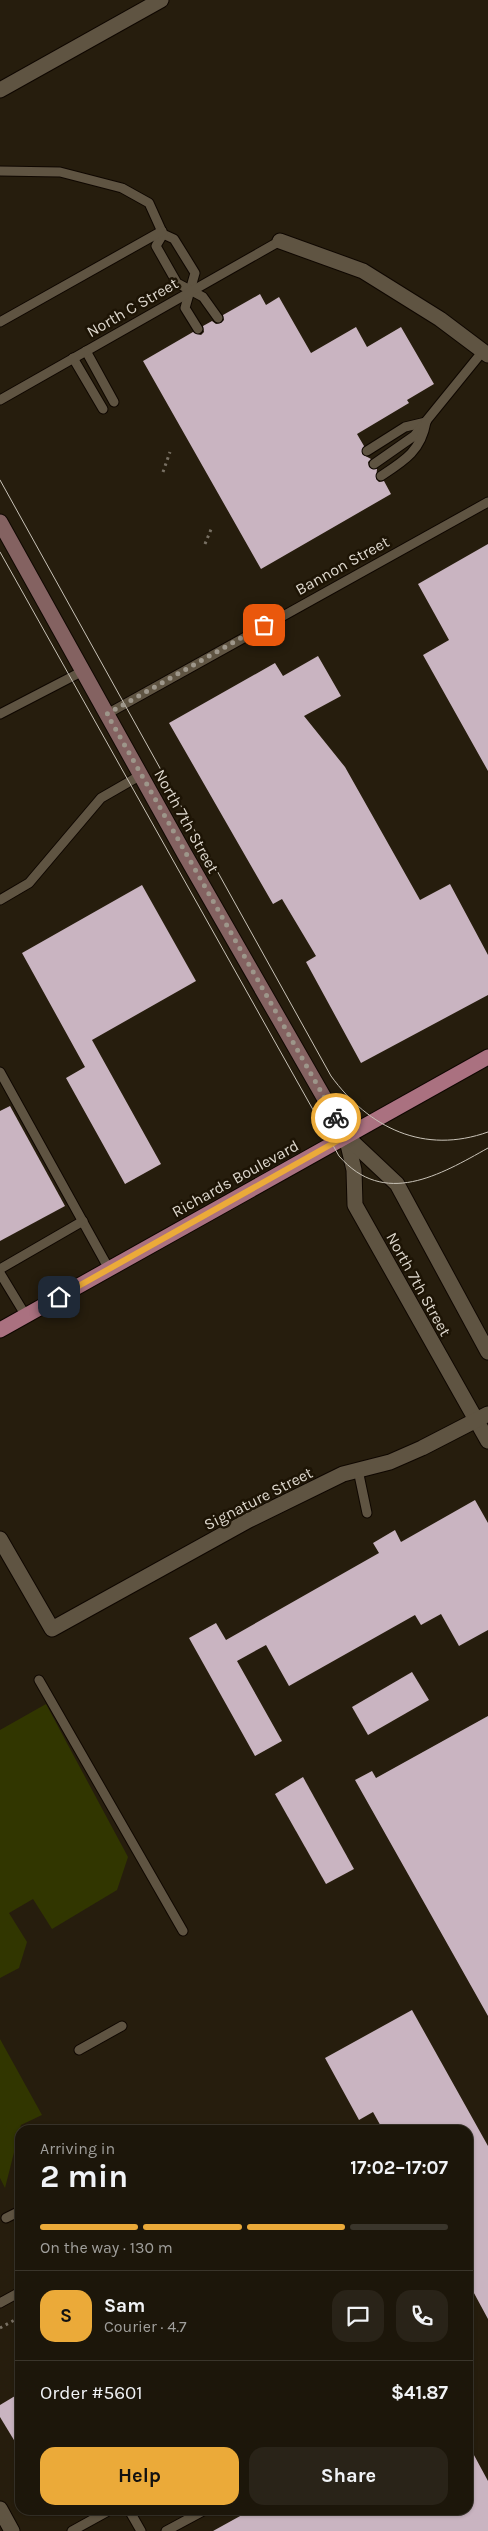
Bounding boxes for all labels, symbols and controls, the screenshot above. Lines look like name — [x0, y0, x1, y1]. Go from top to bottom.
street label: North C Street — [83, 274, 181, 341]
street label: Bannon Street — [292, 532, 392, 599]
pin — [243, 604, 285, 646]
icon: bag — [250, 611, 278, 639]
street label: North 7th Street — [150, 766, 223, 877]
courier — [311, 1093, 361, 1143]
icon: bike — [322, 1104, 350, 1132]
street label: Richards Boulevard — [169, 1136, 302, 1221]
street label: North 7th Street — [382, 1229, 455, 1340]
pin — [38, 1276, 80, 1318]
icon: home — [45, 1283, 73, 1311]
street label: Signature Street — [201, 1463, 316, 1534]
text: Arriving in — [40, 2139, 115, 2158]
text: 17:02–17:07 — [350, 2157, 448, 2179]
text: 2 min — [40, 2158, 128, 2195]
text: On the way · 130 m — [40, 2238, 173, 2257]
button: chat — [332, 2290, 384, 2342]
button: phone — [396, 2290, 448, 2342]
text: Sam — [104, 2295, 145, 2317]
text: S — [60, 2305, 72, 2327]
text: Courier · 4.7 — [104, 2317, 187, 2336]
text: Order #5601 — [40, 2382, 143, 2404]
text: $41.87 — [391, 2382, 448, 2404]
button: Help — [40, 2447, 239, 2505]
button: Share — [249, 2447, 448, 2505]

